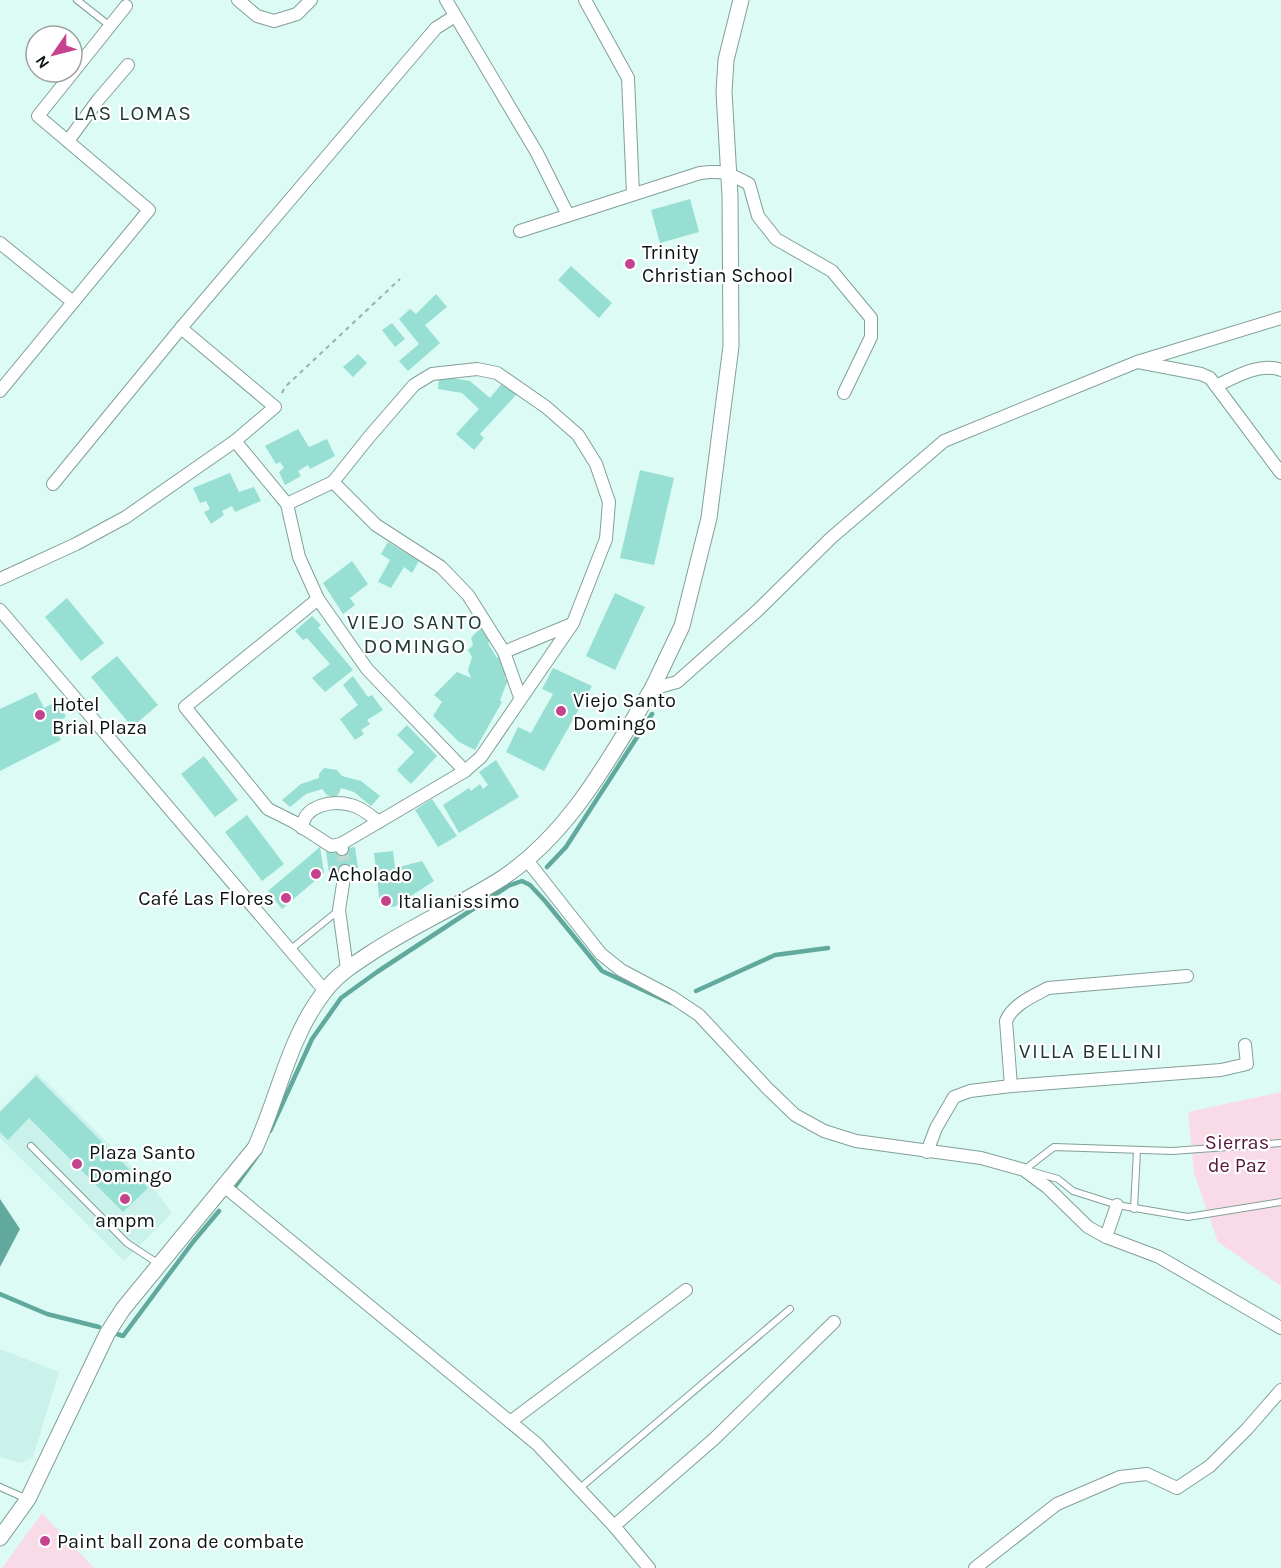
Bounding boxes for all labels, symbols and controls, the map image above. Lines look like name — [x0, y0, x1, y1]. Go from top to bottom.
north arrow — [24, 24, 84, 84]
text: N — [31, 52, 53, 72]
district label: LAS LOMAS — [74, 101, 192, 125]
place label: Trinity Christian School — [642, 241, 793, 287]
marker: Trinity Christian School — [623, 257, 637, 271]
district label: VIEJO SANTO DOMINGO — [347, 610, 483, 658]
place label: Viejo Santo Domingo — [573, 689, 676, 735]
place label: Hotel Brial Plaza — [52, 693, 147, 739]
marker: Viejo Santo Domingo — [554, 704, 568, 718]
marker: Hotel Brial Plaza — [33, 708, 47, 722]
place label: Acholado — [328, 863, 412, 886]
marker: Acholado — [309, 867, 323, 881]
place label: Café Las Flores — [138, 887, 274, 910]
place label: Italianissimo — [398, 890, 519, 913]
marker: Café Las Flores — [279, 891, 293, 905]
marker: Italianissimo — [379, 894, 393, 908]
district label: VILLA BELLINI — [1019, 1039, 1163, 1063]
park label: Sierras de Paz — [1205, 1131, 1269, 1177]
place label: Plaza Santo Domingo — [89, 1141, 196, 1187]
marker: Plaza Santo Domingo — [70, 1157, 84, 1171]
marker: ampm — [118, 1192, 132, 1206]
place label: ampm — [95, 1209, 155, 1232]
place label: Paint ball zona de combate — [57, 1530, 304, 1553]
marker: Paint ball zona de combate — [38, 1534, 52, 1548]

